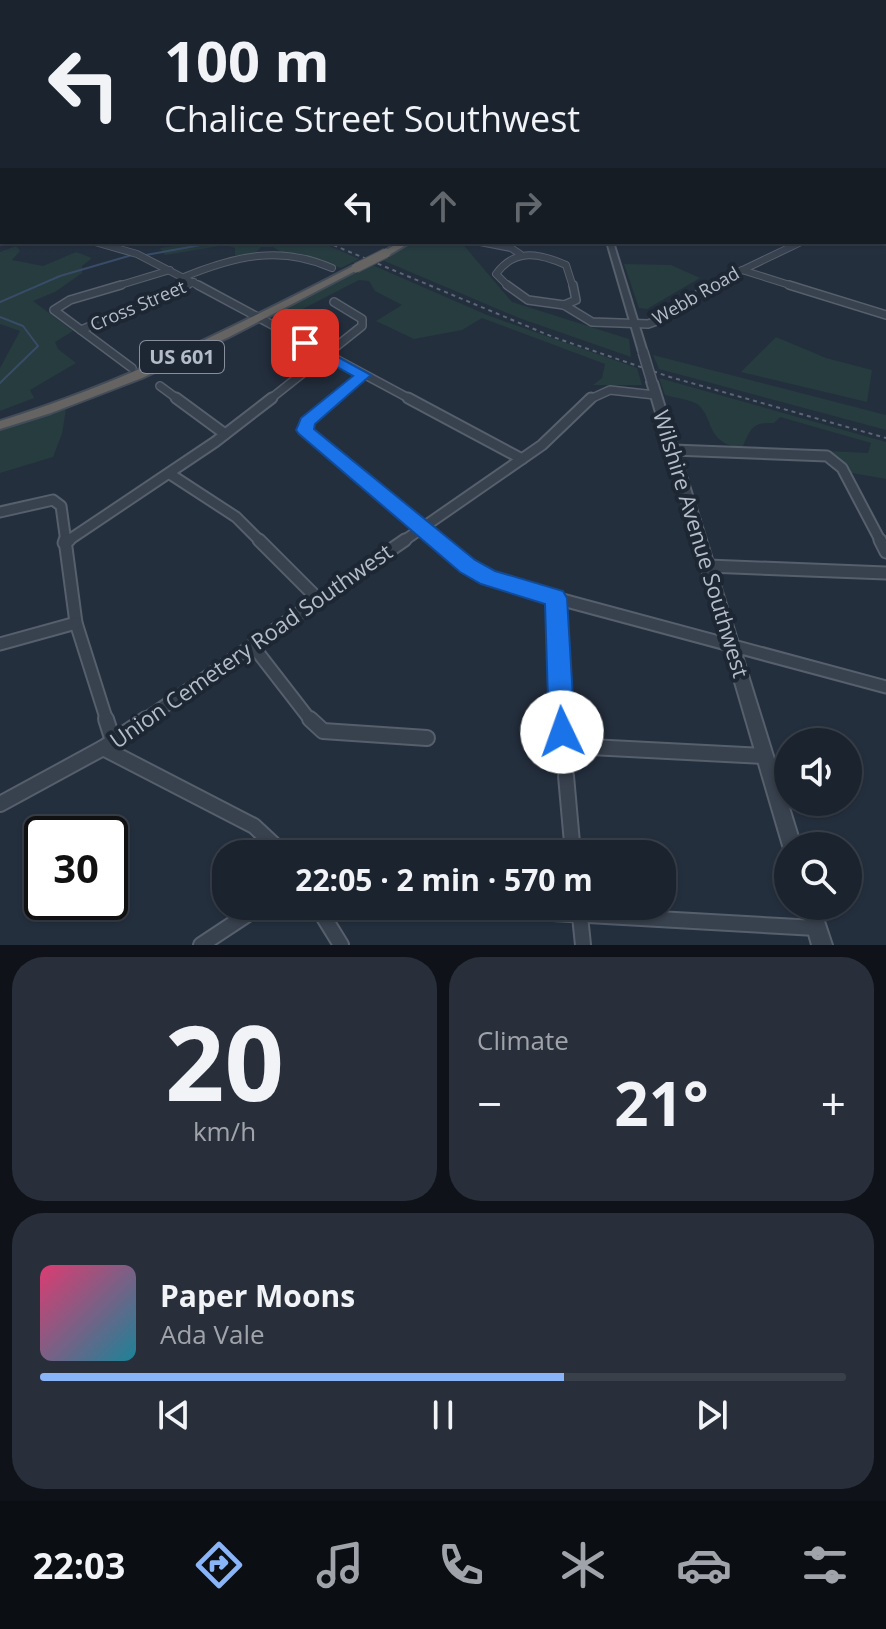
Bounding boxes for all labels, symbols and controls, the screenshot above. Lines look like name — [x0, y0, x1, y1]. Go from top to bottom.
text: 100 m — [164, 22, 330, 98]
icon: left — [32, 32, 136, 136]
text: Chalice Street Southwest — [164, 94, 580, 143]
icon: left — [337, 184, 381, 228]
icon: ahead — [421, 184, 465, 228]
icon: right — [505, 184, 549, 228]
street label: Webb Road — [648, 261, 743, 330]
street label: Cross Street — [86, 274, 189, 336]
pin — [271, 309, 339, 377]
icon: arrive — [283, 321, 327, 365]
road number: US 601 — [140, 341, 224, 373]
street label: Wilshire Avenue Southwest — [647, 406, 757, 681]
street label: Union Cemetery Road Southwest — [103, 536, 398, 755]
position arrow — [520, 690, 604, 774]
map controls — [774, 728, 862, 920]
button: sound — [774, 728, 862, 816]
speed limit sign: 30 — [24, 816, 128, 920]
button: search — [774, 832, 862, 920]
text: 22:05 · 2 min · 570 m — [295, 859, 593, 900]
text: 20 — [165, 990, 284, 1131]
text: Climate — [477, 1022, 569, 1058]
text: 21° — [614, 1062, 709, 1144]
text: − — [477, 1073, 502, 1133]
text: + — [821, 1073, 846, 1133]
text: km/h — [193, 1113, 256, 1149]
text: Paper Moons — [160, 1275, 355, 1316]
text: Ada Vale — [160, 1316, 265, 1352]
icon: previous — [152, 1393, 196, 1437]
icon: pause — [421, 1393, 465, 1437]
icon: next — [690, 1393, 734, 1437]
icon: directions — [191, 1537, 247, 1593]
icon: music — [312, 1537, 368, 1593]
icon: phone — [433, 1537, 489, 1593]
icon: climate — [555, 1537, 611, 1593]
icon: car — [676, 1537, 732, 1593]
icon: filters — [797, 1537, 853, 1593]
text: 22:03 — [33, 1541, 125, 1590]

